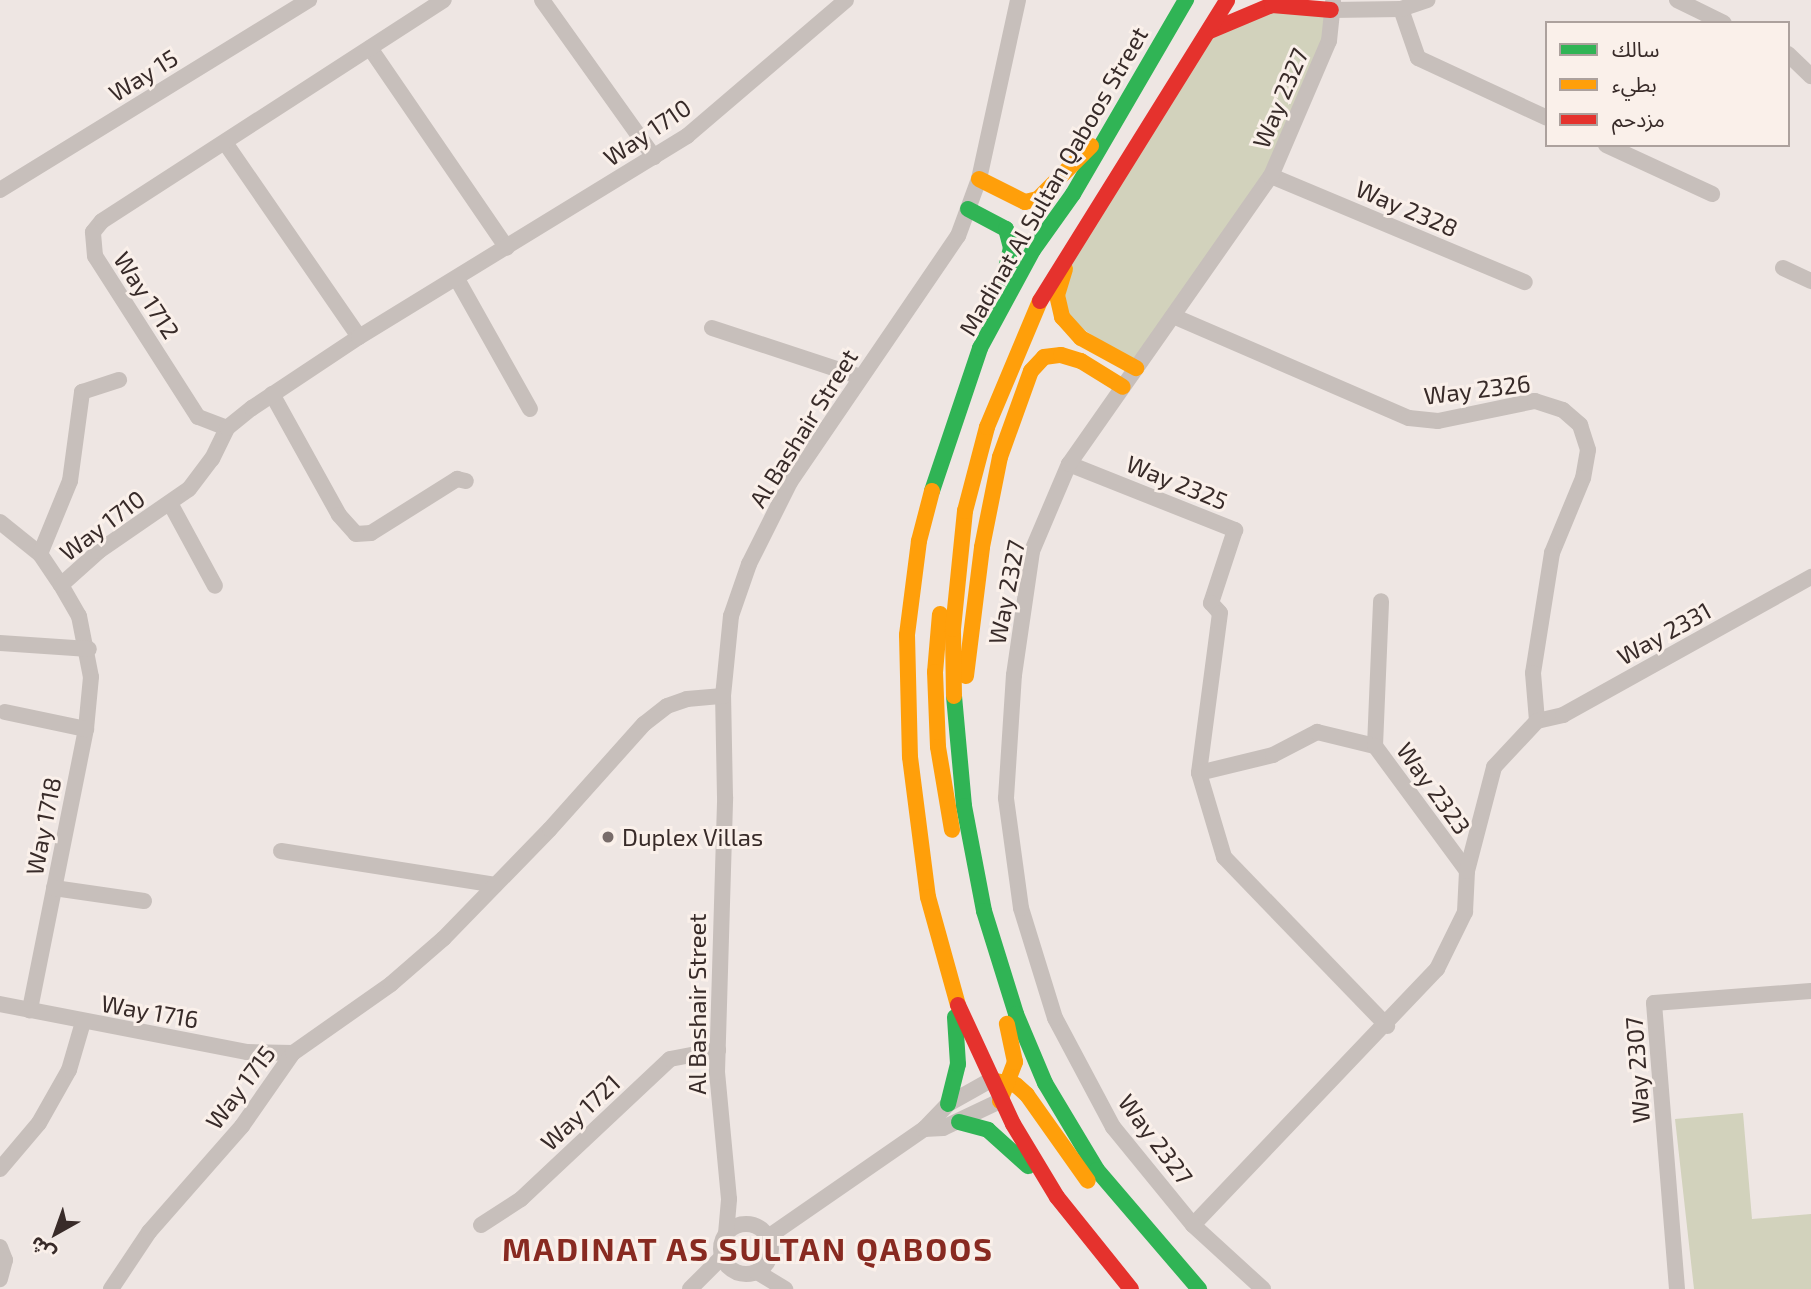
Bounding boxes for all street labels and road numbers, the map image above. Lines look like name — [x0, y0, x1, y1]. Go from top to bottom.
street label: Madinat Al Sultan Qaboos Street — [952, 21, 1154, 341]
street label: Way 15 — [103, 43, 183, 107]
street label: Way 2327 — [1246, 43, 1314, 153]
street label: Way 1710 — [598, 92, 696, 172]
street label: Way 2328 — [1351, 174, 1463, 242]
street label: Way 1712 — [108, 246, 186, 344]
street label: Al Bashair Street — [742, 343, 864, 513]
street label: Way 2326 — [1422, 368, 1532, 410]
street label: Way 2325 — [1122, 449, 1232, 515]
street label: Way 1710 — [54, 484, 150, 566]
street label: Way 2327 — [982, 537, 1030, 647]
street label: Way 2331 — [1612, 595, 1716, 671]
street label: Way 2323 — [1391, 736, 1477, 840]
street label: Way 1718 — [19, 774, 67, 878]
street label: Al Bashair Street — [683, 913, 711, 1095]
street label: Way 1716 — [99, 988, 201, 1034]
street label: Way 2307 — [1619, 1015, 1655, 1125]
street label: Way 1715 — [199, 1039, 281, 1135]
street label: Way 1721 — [534, 1068, 626, 1156]
street label: Way 2327 — [1113, 1088, 1199, 1190]

